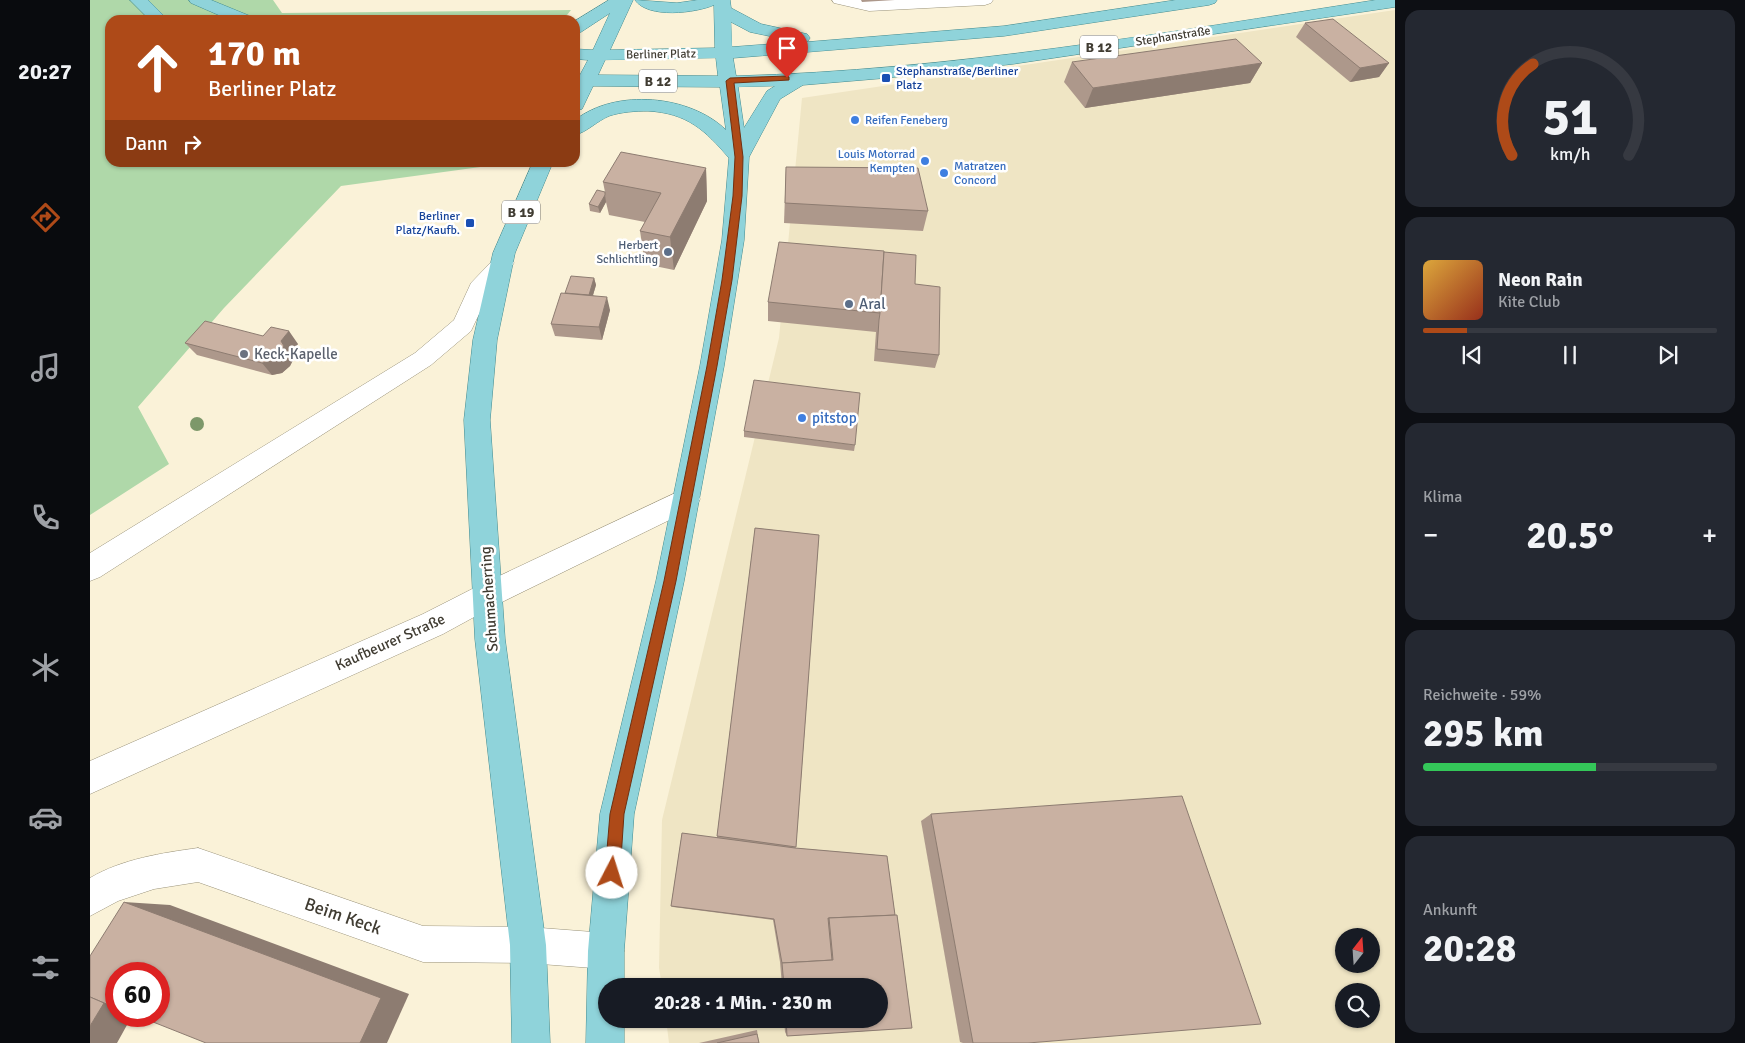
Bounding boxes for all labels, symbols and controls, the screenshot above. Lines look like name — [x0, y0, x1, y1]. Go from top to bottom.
street label: Stephanstraße — [1135, 23, 1212, 50]
pin — [766, 27, 808, 78]
text: 170 m — [208, 32, 301, 75]
icon: arrive — [773, 34, 801, 62]
icon: ahead — [125, 35, 190, 100]
road number: B 12 — [1080, 36, 1118, 58]
street label: Berliner Platz — [626, 46, 696, 63]
text: 20:27 — [18, 58, 72, 85]
place label: Stephanstraße/Berliner Platz — [896, 64, 1019, 93]
road number: B 12 — [639, 70, 677, 92]
marker: Stephanstraße/Berliner Platz — [880, 72, 892, 84]
text: Berliner Platz — [208, 75, 336, 102]
text: 51 — [1542, 85, 1598, 149]
place label: Reifen Feneberg — [865, 113, 948, 128]
marker: Reifen Feneberg — [849, 114, 861, 126]
icon: right — [178, 130, 206, 158]
text: Dann — [125, 132, 168, 156]
text: km/h — [1550, 143, 1590, 165]
place label: Louis Motorrad Kempten — [838, 147, 915, 176]
marker: Louis Motorrad Kempten — [919, 155, 931, 167]
place label: Matratzen Concord — [954, 159, 1006, 188]
marker: Matratzen Concord — [938, 167, 950, 179]
icon: directions — [28, 200, 63, 235]
road number: B 19 — [502, 200, 540, 223]
place label: Berliner Platz/Kaufb. — [396, 209, 461, 238]
marker: Berliner Platz/Kaufb. — [464, 217, 476, 229]
place label: Herbert Schlichtling — [596, 238, 658, 267]
marker: Herbert Schlichtling — [662, 246, 674, 258]
text: Neon Rain — [1498, 268, 1583, 292]
text: Kite Club — [1498, 292, 1560, 312]
place label: Aral — [859, 295, 886, 313]
marker: Aral — [843, 298, 855, 310]
icon: previous — [1458, 341, 1486, 369]
icon: pause — [1556, 341, 1584, 369]
icon: next — [1654, 341, 1682, 369]
place label: Keck-Kapelle — [254, 345, 338, 363]
marker: Keck-Kapelle — [238, 348, 250, 360]
icon: music — [28, 350, 63, 385]
place label: pitstop — [812, 409, 857, 427]
marker: pitstop — [796, 412, 808, 424]
text: Klima — [1423, 487, 1462, 507]
icon: phone — [28, 500, 63, 535]
text: 20.5° — [1526, 512, 1614, 559]
text: − — [1423, 518, 1438, 552]
text: + — [1702, 518, 1717, 552]
street label: Schumacherring — [476, 546, 502, 652]
street label: Kaufbeurer Straße — [332, 610, 448, 674]
icon: climate — [28, 650, 63, 685]
text: Reichweite · 59% — [1423, 685, 1542, 705]
text: 295 km — [1423, 710, 1544, 757]
icon: car — [28, 800, 63, 835]
position arrow — [585, 846, 637, 898]
street label: Beim Keck — [302, 893, 384, 939]
text: Ankunft — [1423, 900, 1477, 920]
text: 20:28 — [1423, 925, 1516, 972]
north arrow — [1335, 928, 1380, 972]
map controls — [1335, 928, 1380, 1028]
icon: filters — [28, 950, 63, 985]
speed limit sign: 60 — [105, 962, 170, 1027]
button: search — [1335, 983, 1380, 1028]
text: 20:28 · 1 Min. · 230 m — [654, 991, 832, 1015]

